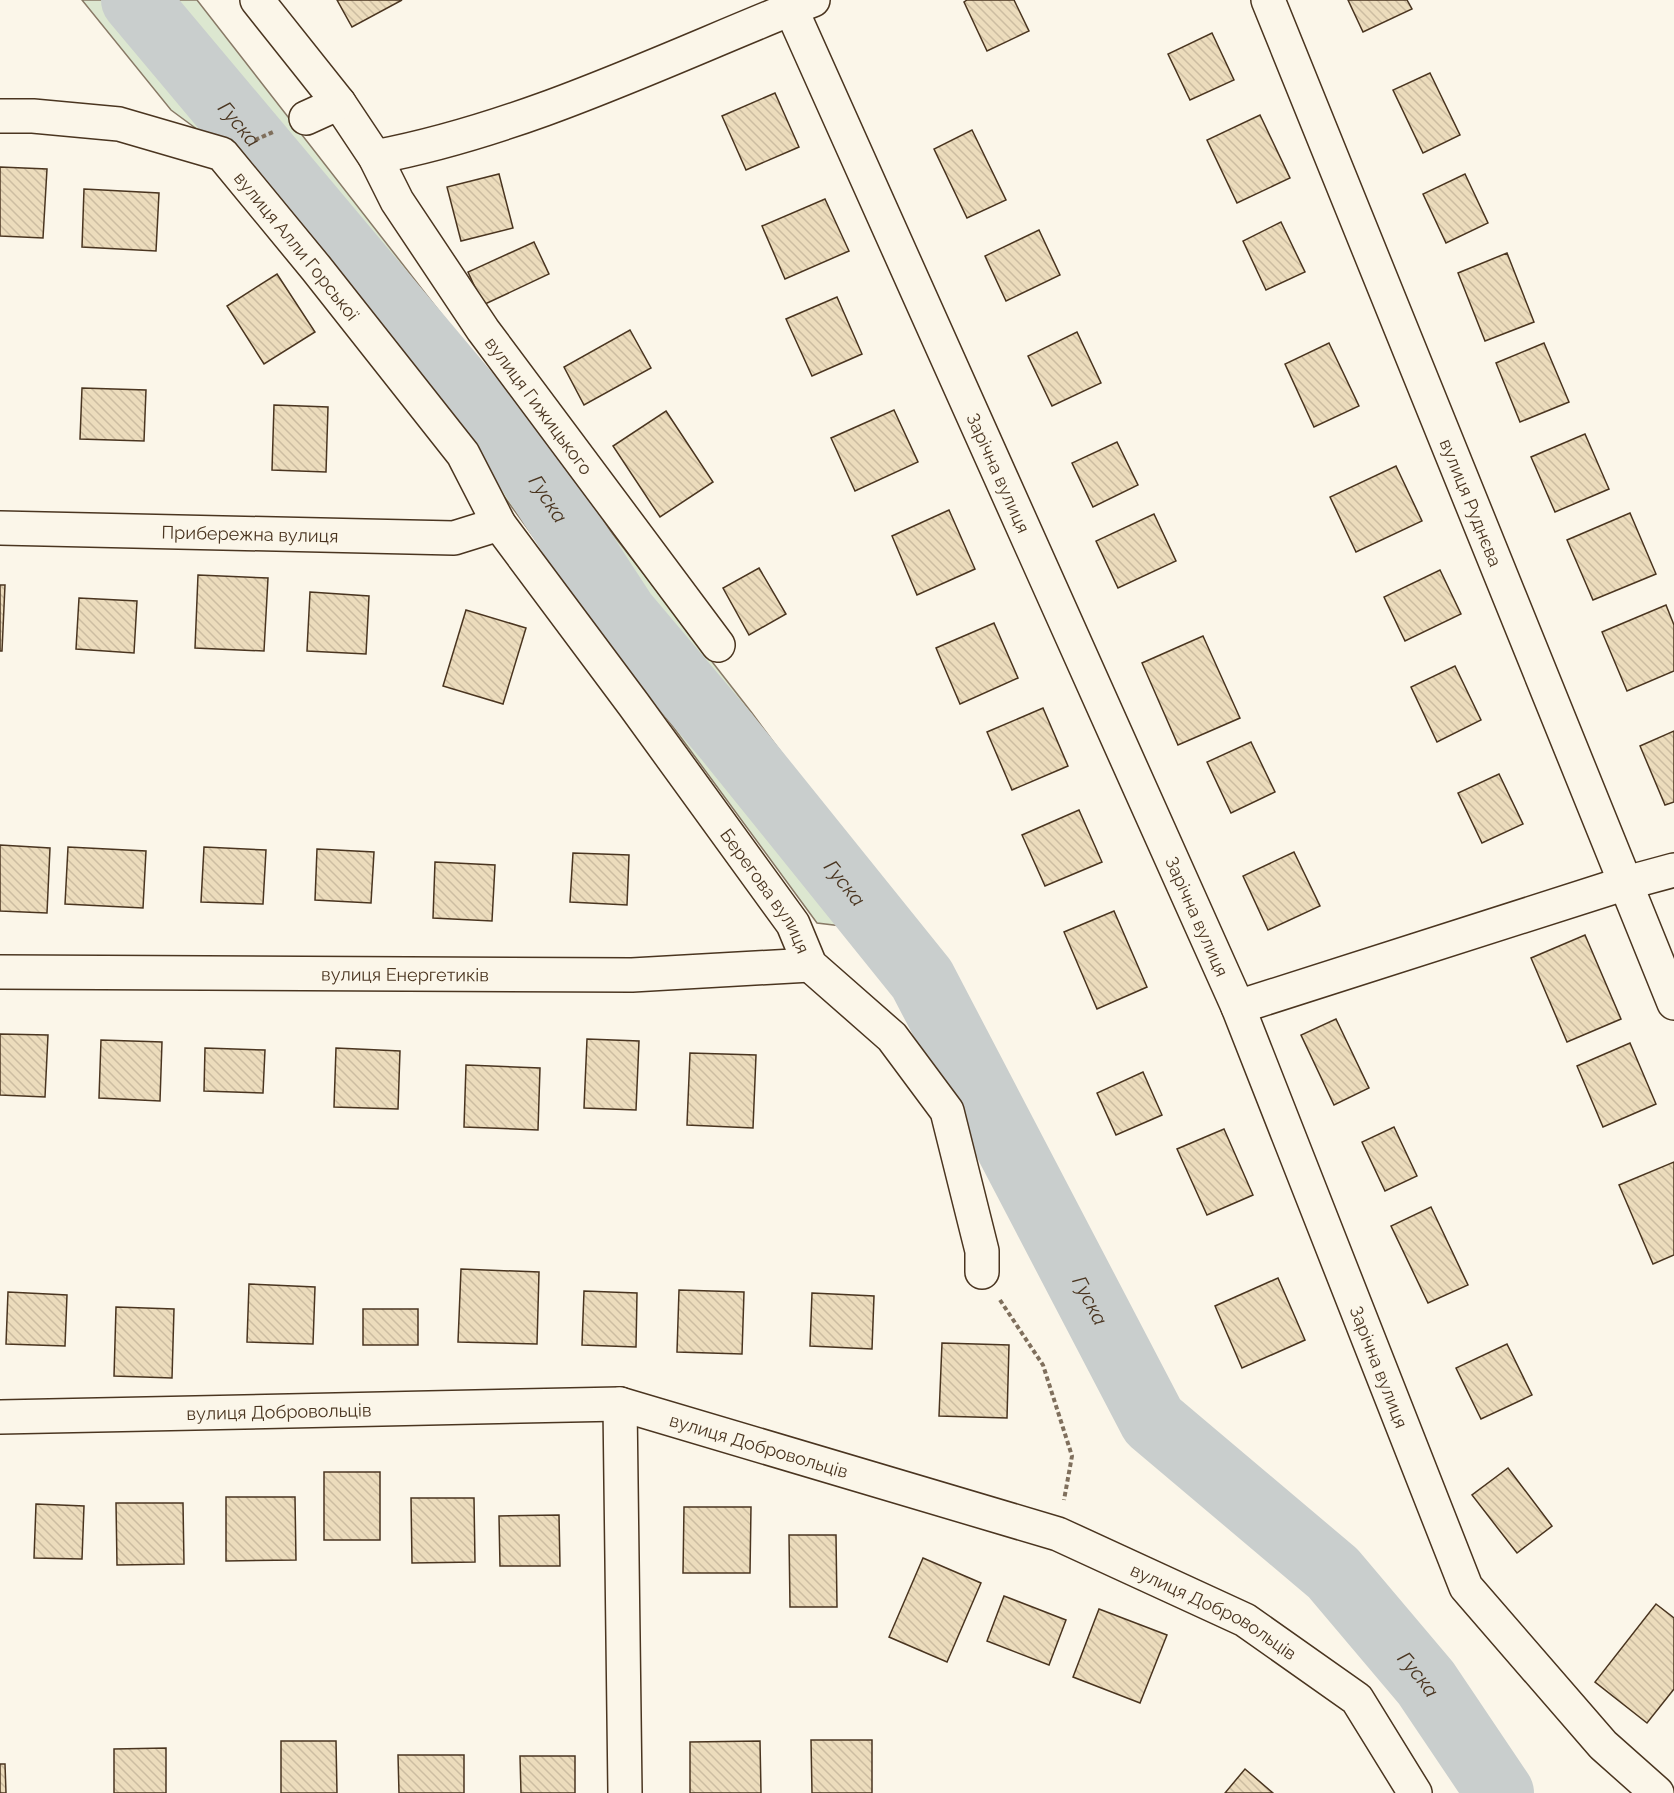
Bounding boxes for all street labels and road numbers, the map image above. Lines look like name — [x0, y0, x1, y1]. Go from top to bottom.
street label: вулиця Алли Горської — [230, 167, 364, 324]
street label: вулиця Гижицького — [481, 333, 598, 479]
street label: Зарічна вулиця — [963, 410, 1035, 536]
street label: вулиця Руднєва — [1436, 435, 1507, 569]
street label: Прибережна вулиця — [161, 521, 339, 546]
street label: Берегова вулиця — [717, 824, 814, 956]
street label: Зарічна вулиця — [1161, 853, 1233, 979]
street label: вулиця Енергетиків — [321, 963, 489, 985]
street label: Зарічна вулиця — [1346, 1303, 1413, 1431]
street label: вулиця Добровольців — [186, 1399, 372, 1424]
street label: вулиця Добровольців — [667, 1409, 851, 1482]
street label: вулиця Добровольців — [1128, 1558, 1301, 1664]

